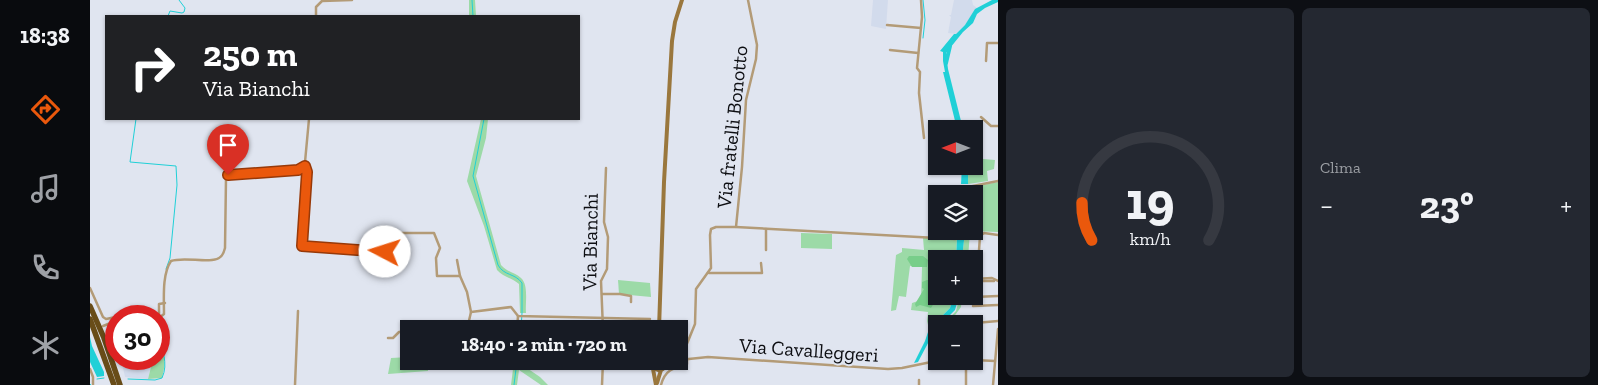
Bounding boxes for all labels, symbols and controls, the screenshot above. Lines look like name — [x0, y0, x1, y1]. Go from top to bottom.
text: 18:38 — [20, 22, 70, 49]
text: 250 m — [203, 33, 297, 75]
icon: right — [120, 35, 185, 100]
street label: Via fratelli Bonotto — [711, 44, 752, 211]
text: Via Bianchi — [203, 75, 310, 102]
icon: directions — [28, 92, 63, 127]
north arrow — [928, 120, 982, 175]
map controls — [928, 120, 983, 370]
pin — [207, 124, 249, 175]
icon: arrive — [214, 131, 242, 159]
text: Clima — [1320, 158, 1361, 177]
text: 19 — [1126, 170, 1174, 232]
icon: music — [28, 171, 63, 206]
text: 23° — [1419, 182, 1474, 228]
button: layers — [928, 185, 983, 240]
text: − — [1320, 189, 1333, 222]
text: + — [1560, 189, 1572, 222]
street label: Via Bianchi — [577, 193, 603, 292]
position arrow — [358, 225, 410, 277]
text: km/h — [1130, 228, 1170, 250]
icon: phone — [28, 250, 63, 285]
button: + — [928, 250, 983, 305]
speed limit sign: 30 — [105, 305, 170, 370]
button: − — [928, 315, 983, 370]
icon: climate — [28, 328, 63, 363]
text: 18:40 · 2 min · 720 m — [461, 333, 627, 356]
street label: Via Cavalleggeri — [737, 333, 880, 367]

